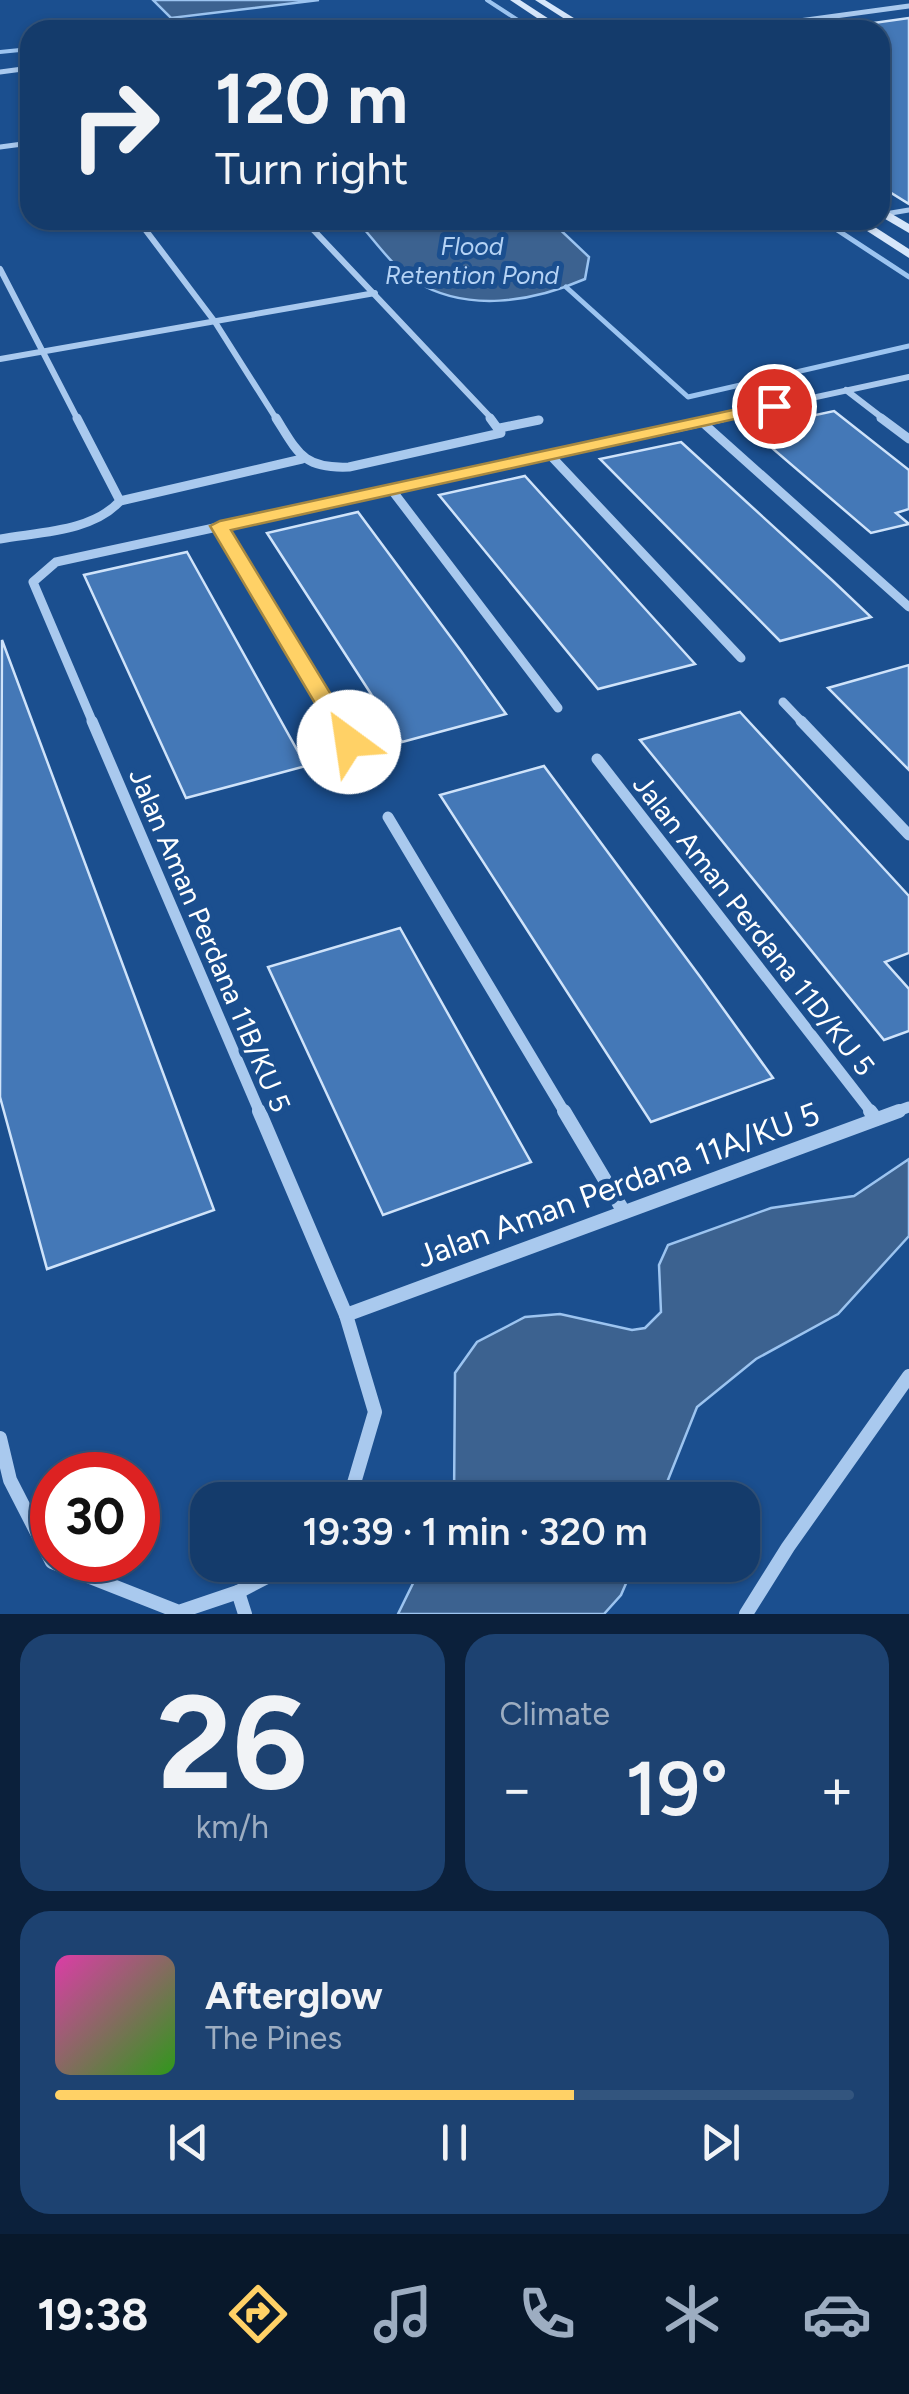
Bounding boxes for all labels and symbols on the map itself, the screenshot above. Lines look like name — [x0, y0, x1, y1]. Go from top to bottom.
water label: Flood Retention Pond — [385, 231, 559, 290]
pin — [732, 364, 817, 449]
position arrow — [297, 690, 401, 794]
street label: Jalan Aman Perdana 11B/KU 5 — [122, 763, 298, 1117]
street label: Jalan Aman Perdana 11D/KU 5 — [626, 768, 882, 1082]
street label: Jalan Aman Perdana 11A/KU 5 — [412, 1094, 824, 1276]
speed limit sign: 30 — [30, 1452, 160, 1582]

